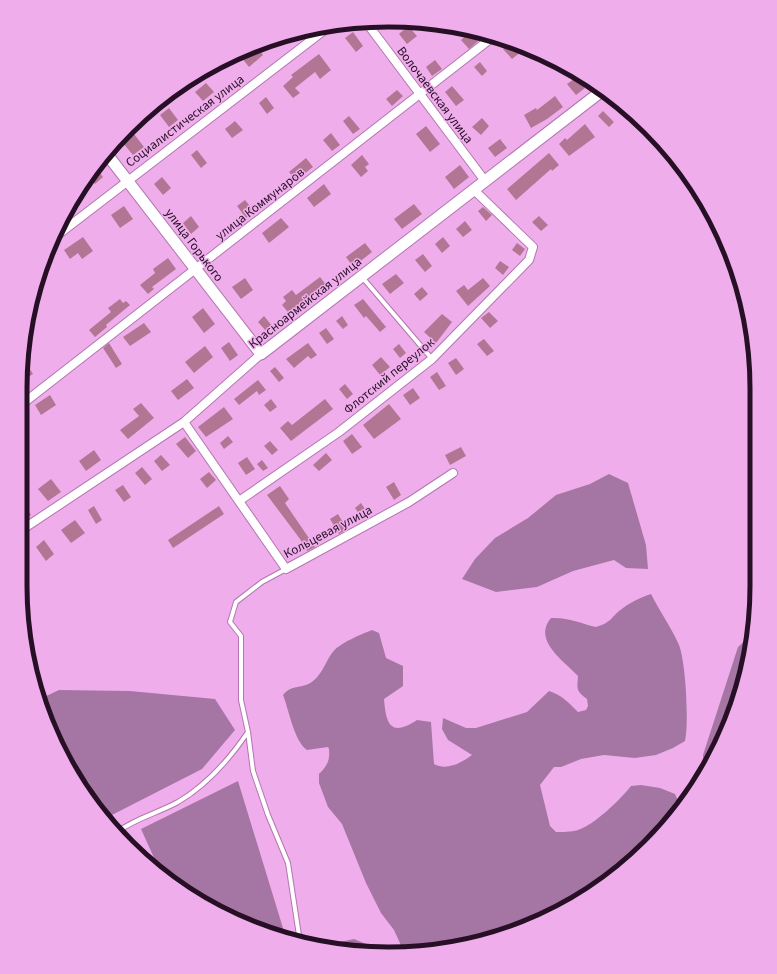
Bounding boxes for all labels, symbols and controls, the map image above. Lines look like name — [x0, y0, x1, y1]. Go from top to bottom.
street label: Волочаевская улица — [393, 43, 477, 147]
street label: Социалистическая улица — [122, 70, 248, 172]
street label: улица Коммунаров — [212, 163, 309, 244]
street label: улица Горького — [160, 205, 228, 285]
street label: Красноармейская улица — [245, 253, 365, 353]
street label: Флотский переулок — [340, 333, 439, 418]
street label: Кольцевая улица — [281, 501, 375, 563]

